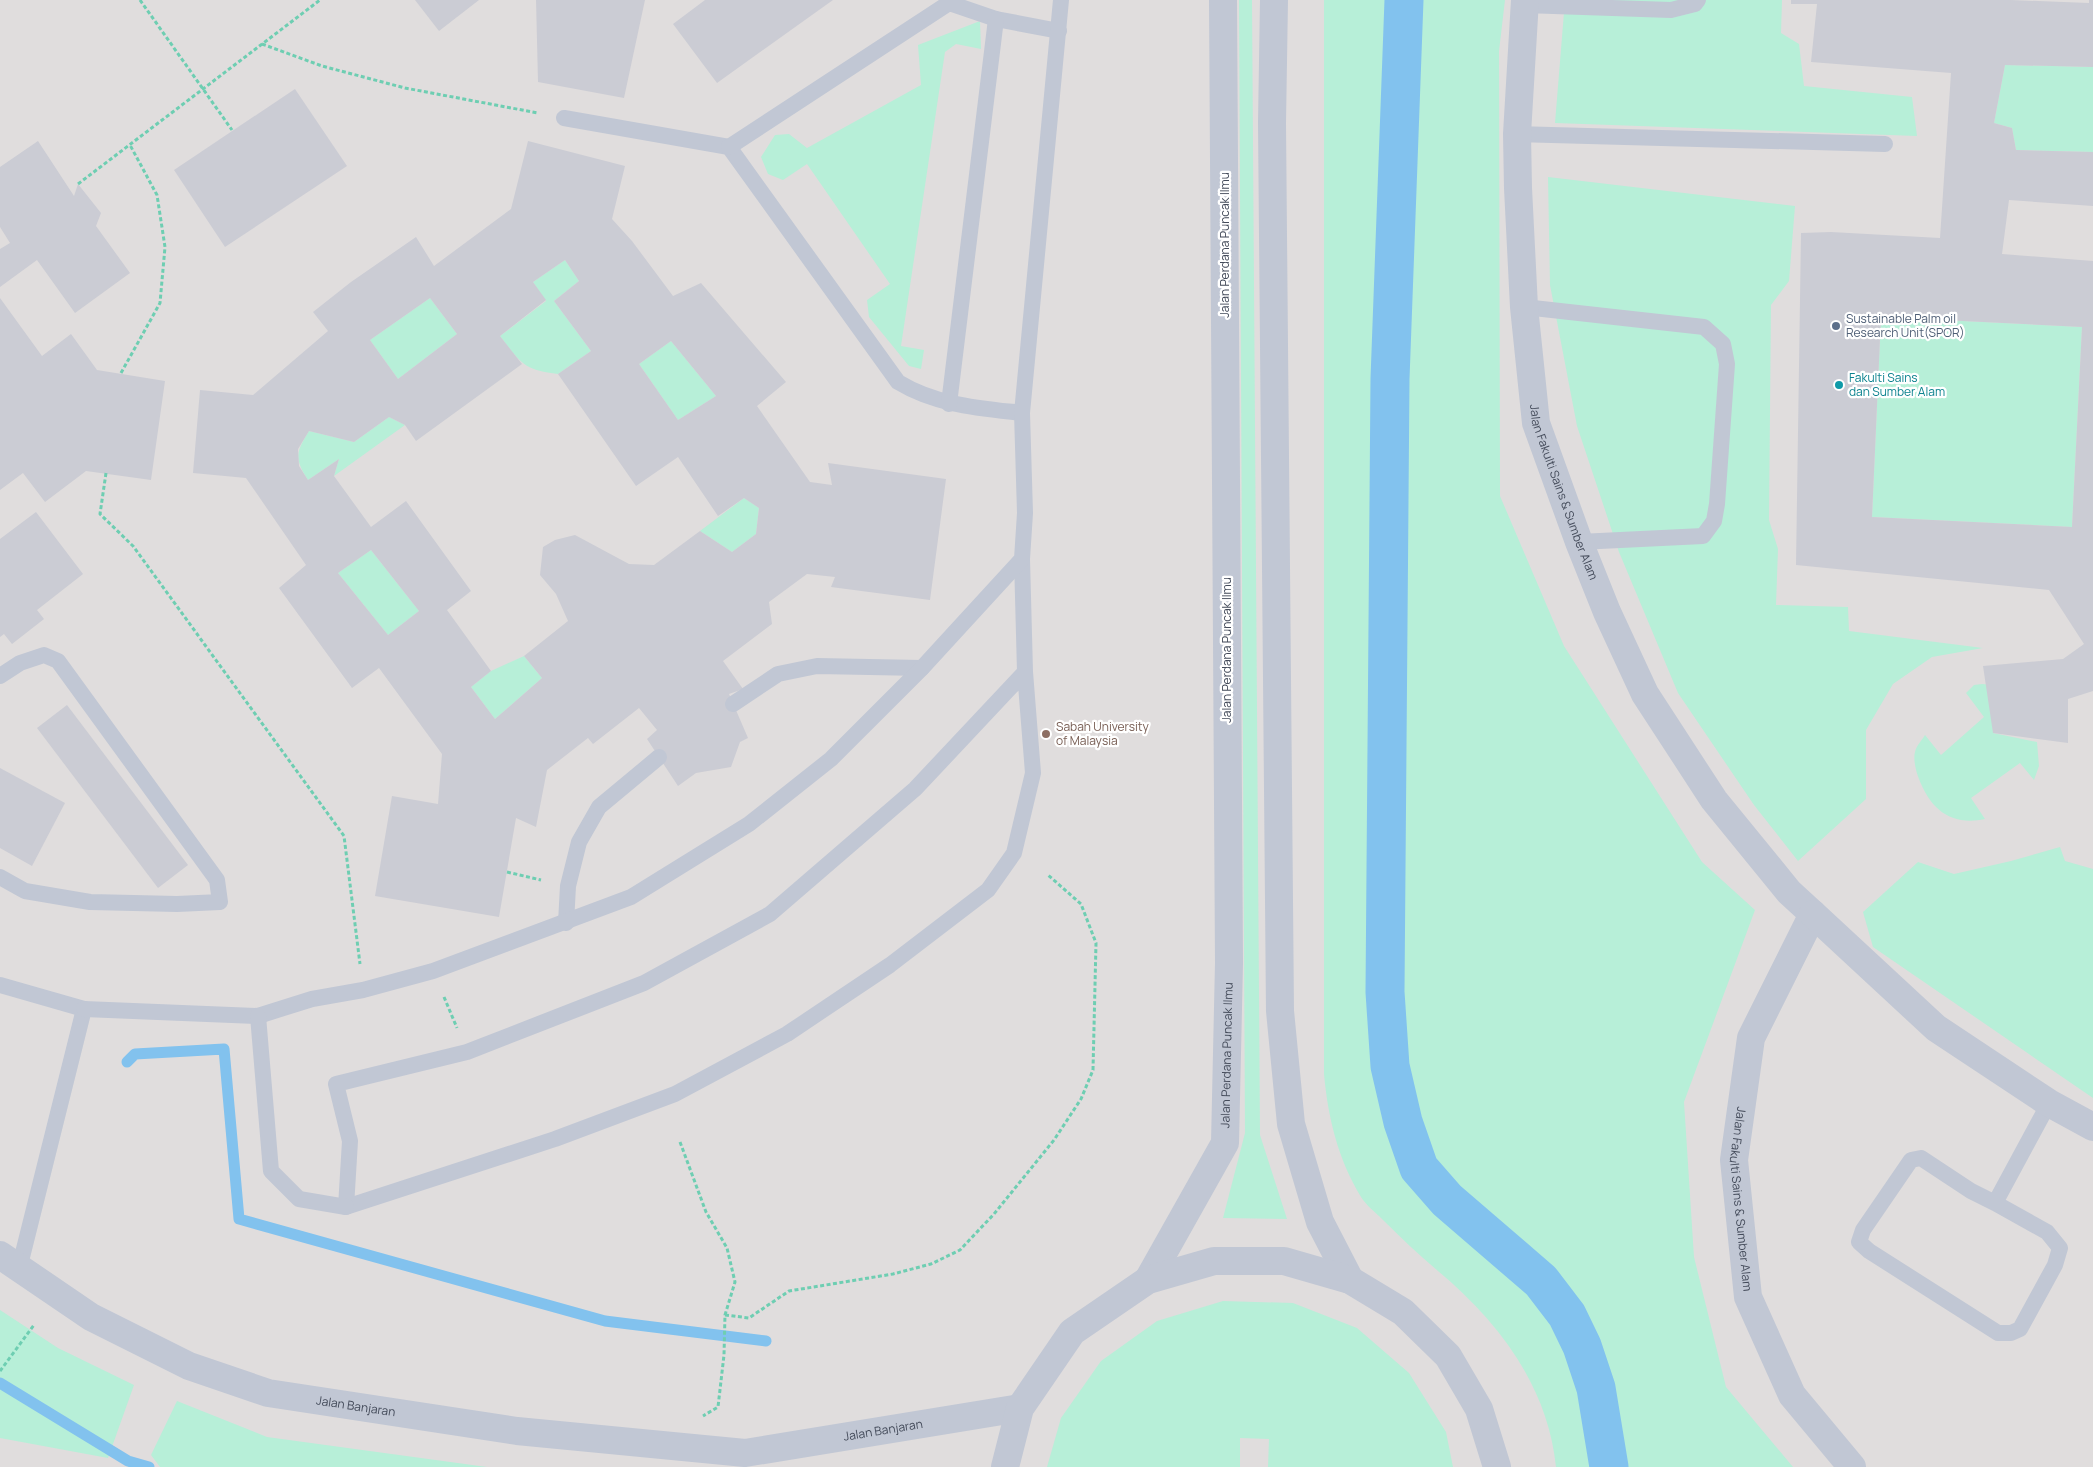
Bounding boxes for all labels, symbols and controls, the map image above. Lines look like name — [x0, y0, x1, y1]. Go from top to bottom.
street label: Jalan Perdana Puncak Ilmu — [1216, 172, 1233, 318]
place label: Sustainable Palm oil Research Unit(SPOR) — [1846, 310, 1965, 341]
marker: Sustainable Palm oil Research Unit(SPOR) — [1830, 320, 1842, 332]
place label: Fakulti Sains dan Sumber Alam — [1849, 369, 1945, 400]
marker: Fakulti Sains dan Sumber Alam — [1833, 379, 1845, 391]
street label: Jalan Fakulti Sains & Sumber Alam — [1526, 403, 1602, 582]
street label: Jalan Perdana Puncak Ilmu — [1218, 577, 1235, 723]
place label: Sabah University of Malaysia — [1056, 718, 1149, 749]
marker: Sabah University of Malaysia — [1040, 728, 1052, 740]
street label: Jalan Perdana Puncak Ilmu — [1216, 982, 1237, 1128]
street label: Jalan Fakulti Sains & Sumber Alam — [1726, 1106, 1756, 1292]
street label: Jalan Banjaran — [315, 1391, 397, 1420]
street label: Jalan Banjaran — [842, 1415, 924, 1445]

